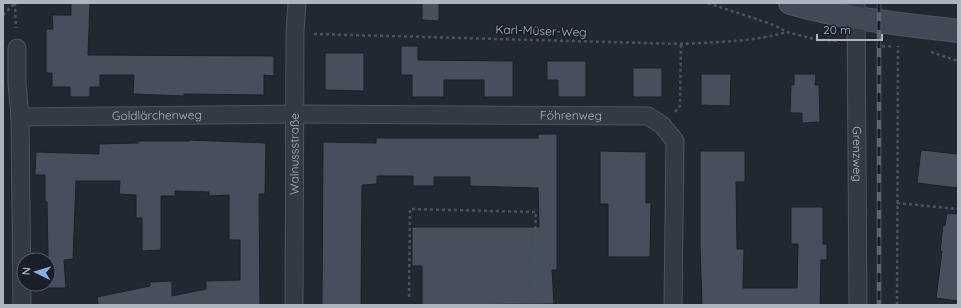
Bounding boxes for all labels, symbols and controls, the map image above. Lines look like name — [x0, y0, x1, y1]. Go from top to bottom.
scale bar — [817, 16, 882, 42]
street label: Karl-Müser-Weg — [495, 21, 587, 40]
text: 20 m — [823, 22, 851, 37]
street label: Goldlärchenweg — [112, 107, 202, 123]
street label: Föhrenweg — [540, 107, 602, 123]
street label: Walnussstraße — [286, 113, 302, 195]
street label: Grenzweg — [850, 126, 865, 182]
north arrow — [16, 252, 56, 292]
text: N — [19, 266, 33, 276]

